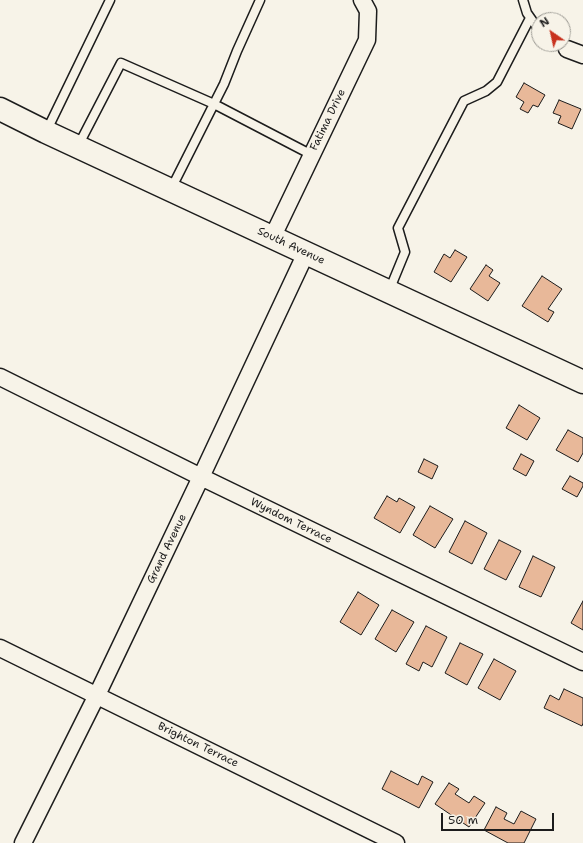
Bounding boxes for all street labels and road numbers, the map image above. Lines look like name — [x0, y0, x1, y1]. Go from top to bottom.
street label: Fatima Drive — [307, 87, 349, 153]
street label: South Avenue — [255, 225, 327, 267]
street label: Wyndom Terrace — [248, 496, 334, 546]
street label: Grand Avenue — [144, 512, 190, 586]
street label: Brighton Terrace — [155, 720, 241, 770]

